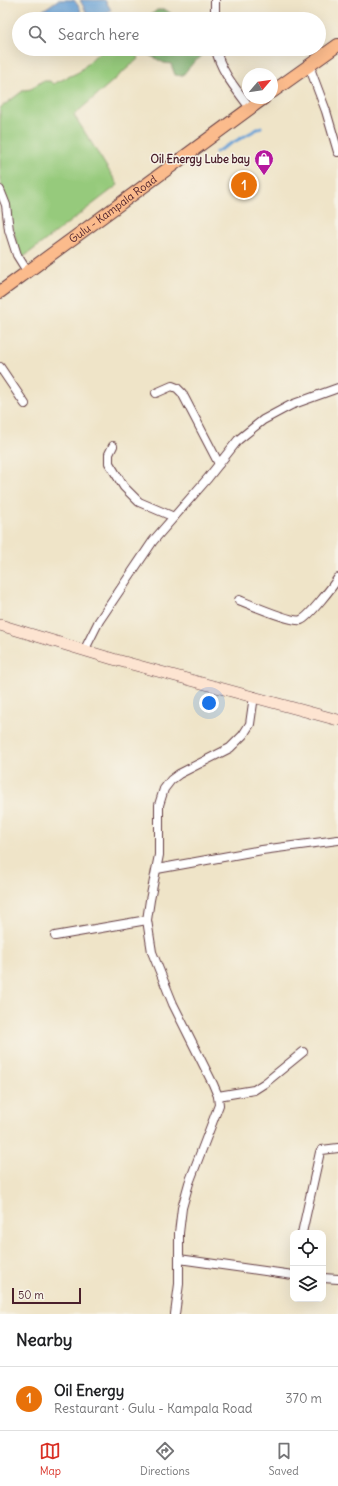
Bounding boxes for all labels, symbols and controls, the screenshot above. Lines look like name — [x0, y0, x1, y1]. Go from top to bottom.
search box — [12, 12, 326, 56]
icon: search — [26, 23, 48, 45]
text: Search here — [58, 25, 139, 44]
north arrow — [242, 68, 278, 104]
shop icon: Oil Energy Lube bay — [253, 148, 275, 176]
place label: Oil Energy Lube bay — [150, 152, 250, 167]
pin: 1 — [231, 170, 257, 200]
street label: Gulu - Kampala Road — [66, 172, 160, 246]
your location — [199, 693, 219, 713]
map controls — [290, 1230, 326, 1302]
button: locate — [290, 1230, 326, 1266]
button: layers — [290, 1266, 326, 1302]
scale bar — [12, 1286, 81, 1305]
text: 50 m — [18, 1288, 44, 1302]
text: Nearby — [16, 1329, 72, 1351]
text: Oil Energy — [54, 1381, 124, 1400]
text: 1 — [26, 1390, 32, 1407]
text: 370 m — [285, 1390, 322, 1407]
text: Restaurant · Gulu - Kampala Road — [54, 1400, 252, 1417]
tab: Map — [39, 1440, 61, 1478]
tab: Directions — [140, 1440, 190, 1478]
tab: Saved — [268, 1440, 299, 1478]

